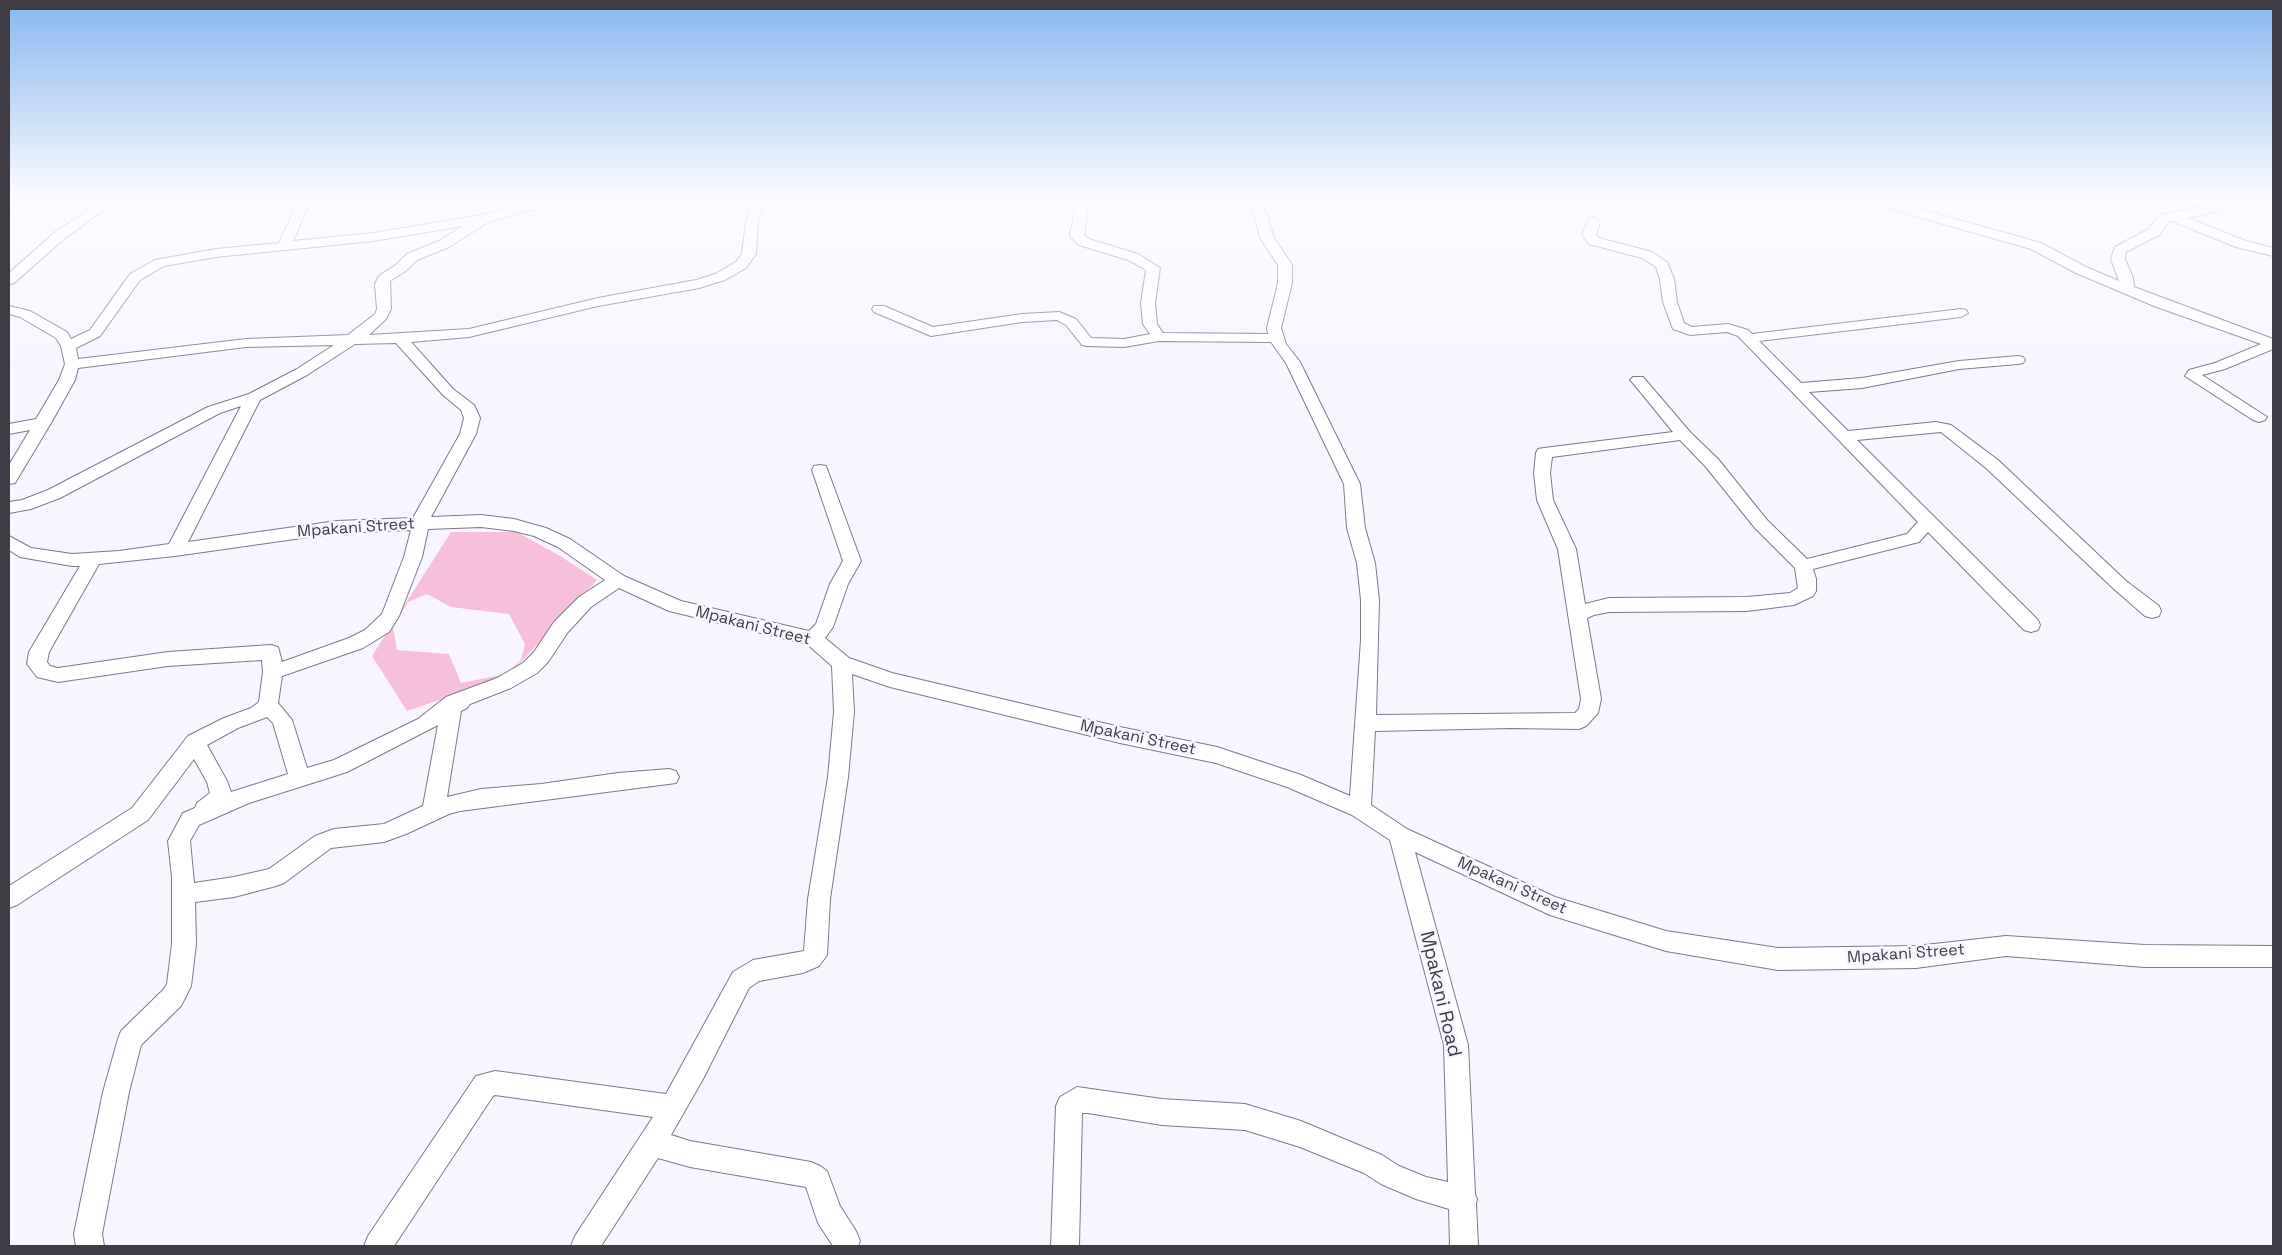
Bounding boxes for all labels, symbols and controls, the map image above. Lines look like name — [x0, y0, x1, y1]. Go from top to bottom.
street label: Mpakani Street — [297, 514, 415, 542]
street label: Mpakani Street — [694, 602, 812, 650]
street label: Mpakani Street — [1078, 716, 1198, 760]
street label: Mpakani Street — [1454, 853, 1570, 919]
street label: Mpakani Road — [1414, 929, 1466, 1059]
street label: Mpakani Street — [1847, 940, 1965, 968]

